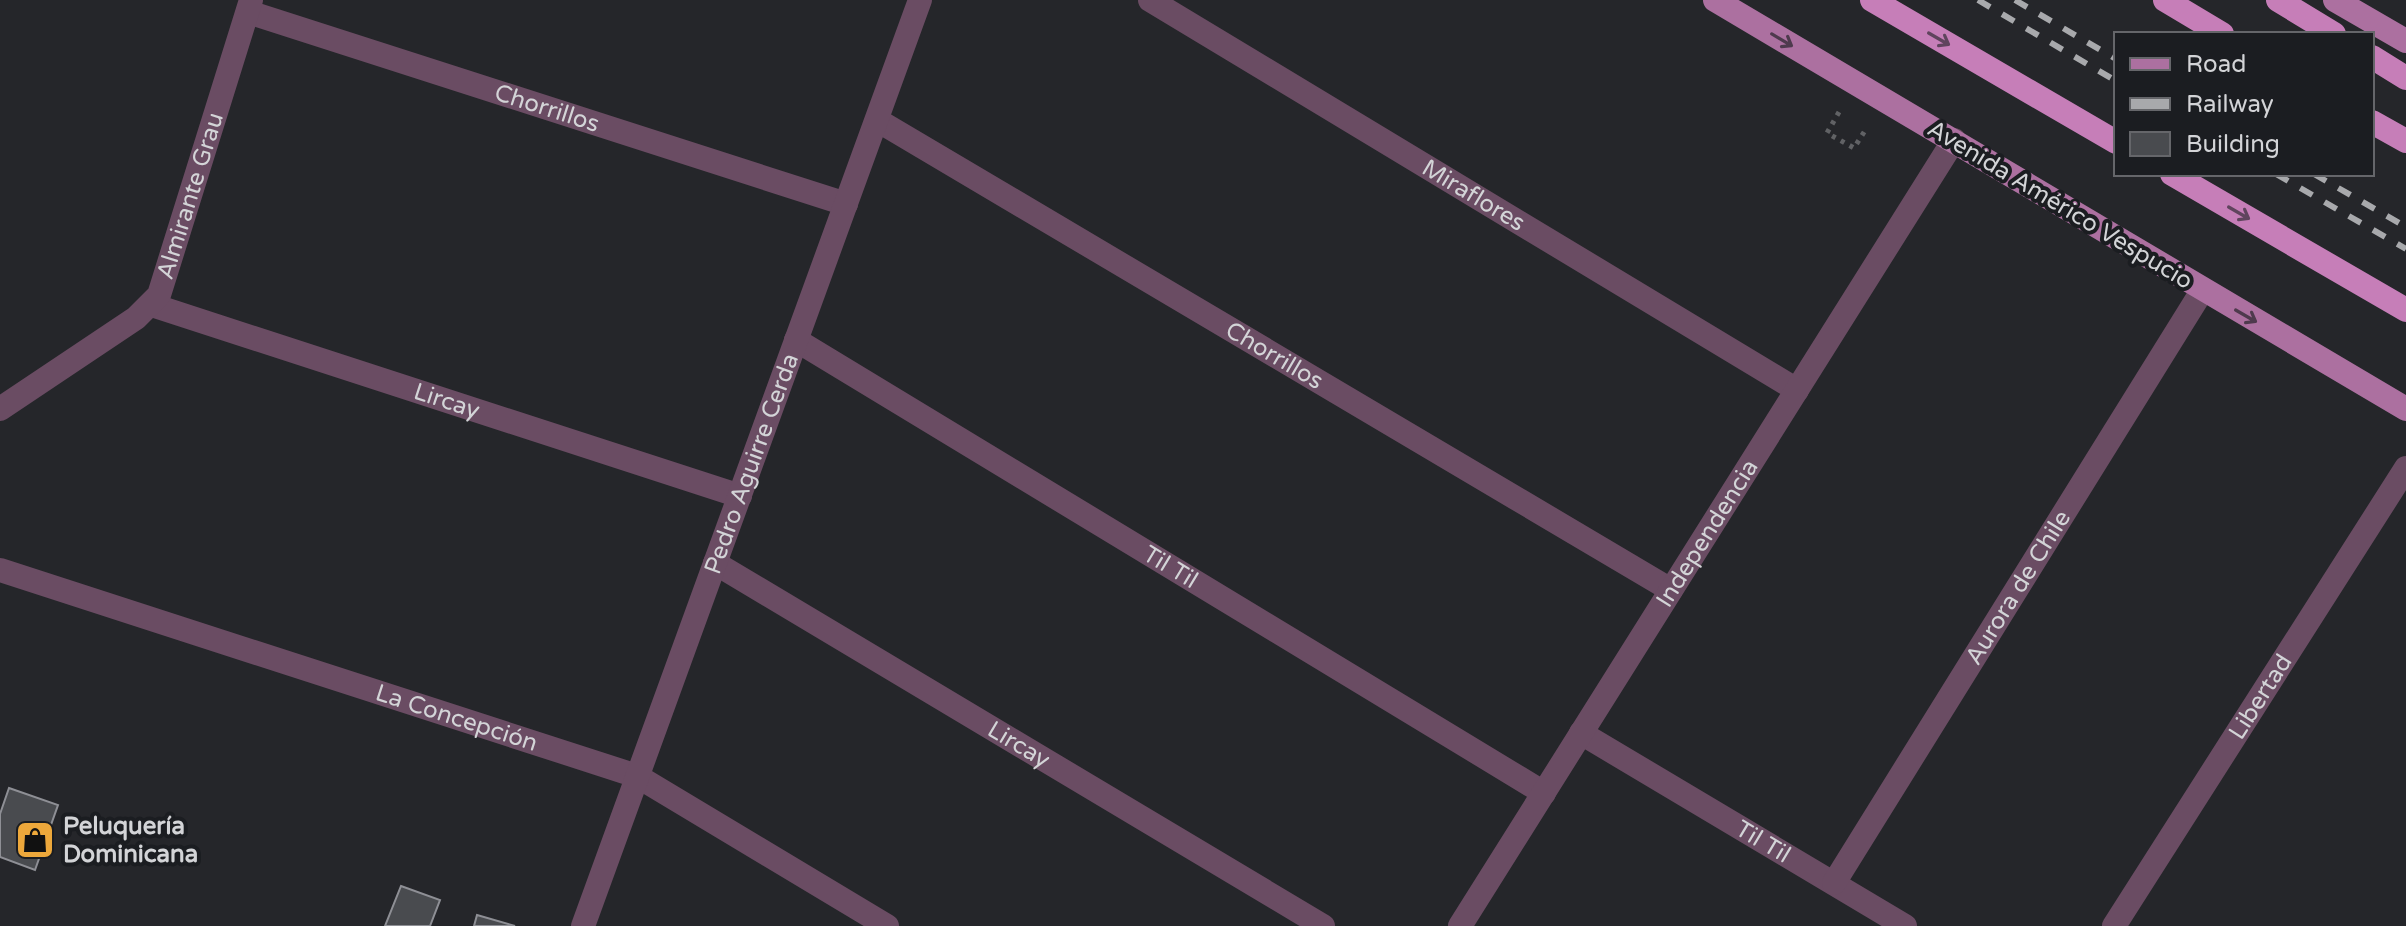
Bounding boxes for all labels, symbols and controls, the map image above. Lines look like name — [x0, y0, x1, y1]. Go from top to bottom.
one-way arrow — [1927, 31, 1950, 47]
one-way arrow — [1770, 32, 1793, 48]
legend — [2114, 32, 2374, 176]
text: Road — [2186, 50, 2246, 79]
street label: Chorrillos — [491, 78, 603, 138]
text: Railway — [2186, 90, 2274, 119]
street label: Almirante Grau — [150, 109, 230, 283]
street label: Avenida Américo Vespucio — [1922, 114, 2198, 296]
text: Building — [2186, 130, 2280, 159]
street label: Miraflores — [1417, 153, 1531, 237]
one-way arrow — [2227, 206, 2251, 221]
one-way arrow — [2234, 308, 2257, 324]
street label: Chorrillos — [1221, 315, 1329, 395]
street label: Pedro Aguirre Cerda — [698, 349, 805, 578]
street label: Lircay — [410, 377, 484, 425]
street label: Independencia — [1650, 454, 1764, 612]
street label: Aurora de Chile — [1959, 505, 2077, 670]
street label: Til Til — [1138, 539, 1203, 595]
street label: Libertad — [2222, 649, 2298, 745]
street label: La Concepción — [372, 678, 541, 757]
street label: Lircay — [982, 715, 1056, 774]
place label: Peluquería Dominicana — [63, 812, 198, 869]
street label: Til Til — [1730, 814, 1796, 869]
shop icon: Peluquería Dominicana — [14, 819, 56, 861]

